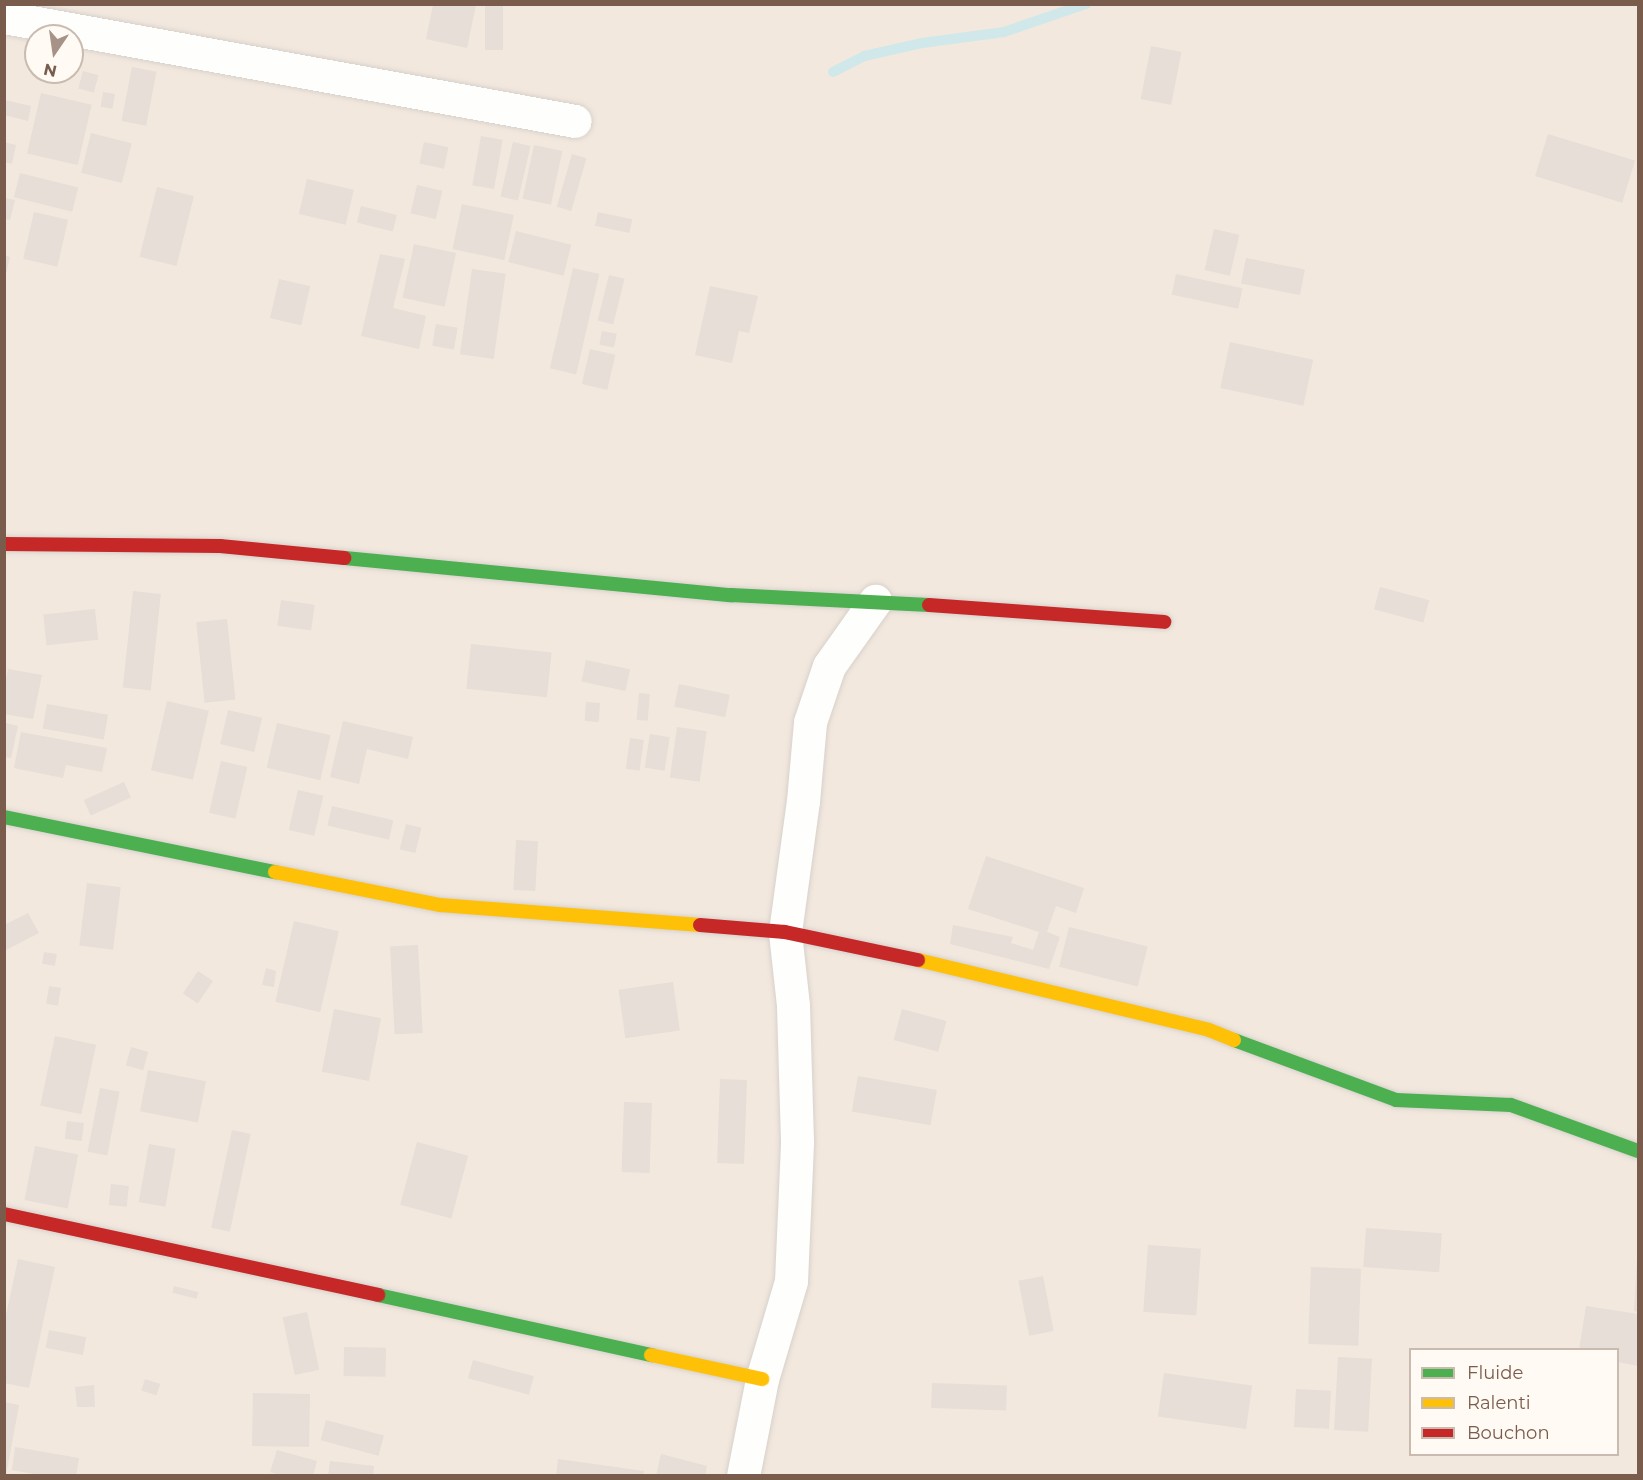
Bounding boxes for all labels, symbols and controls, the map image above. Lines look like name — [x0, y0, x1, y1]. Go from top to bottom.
north arrow — [24, 24, 84, 84]
text: N — [42, 59, 59, 81]
legend — [1409, 1348, 1619, 1456]
text: Fluide — [1467, 1362, 1523, 1384]
text: Ralenti — [1467, 1392, 1531, 1414]
text: Bouchon — [1467, 1422, 1550, 1444]

